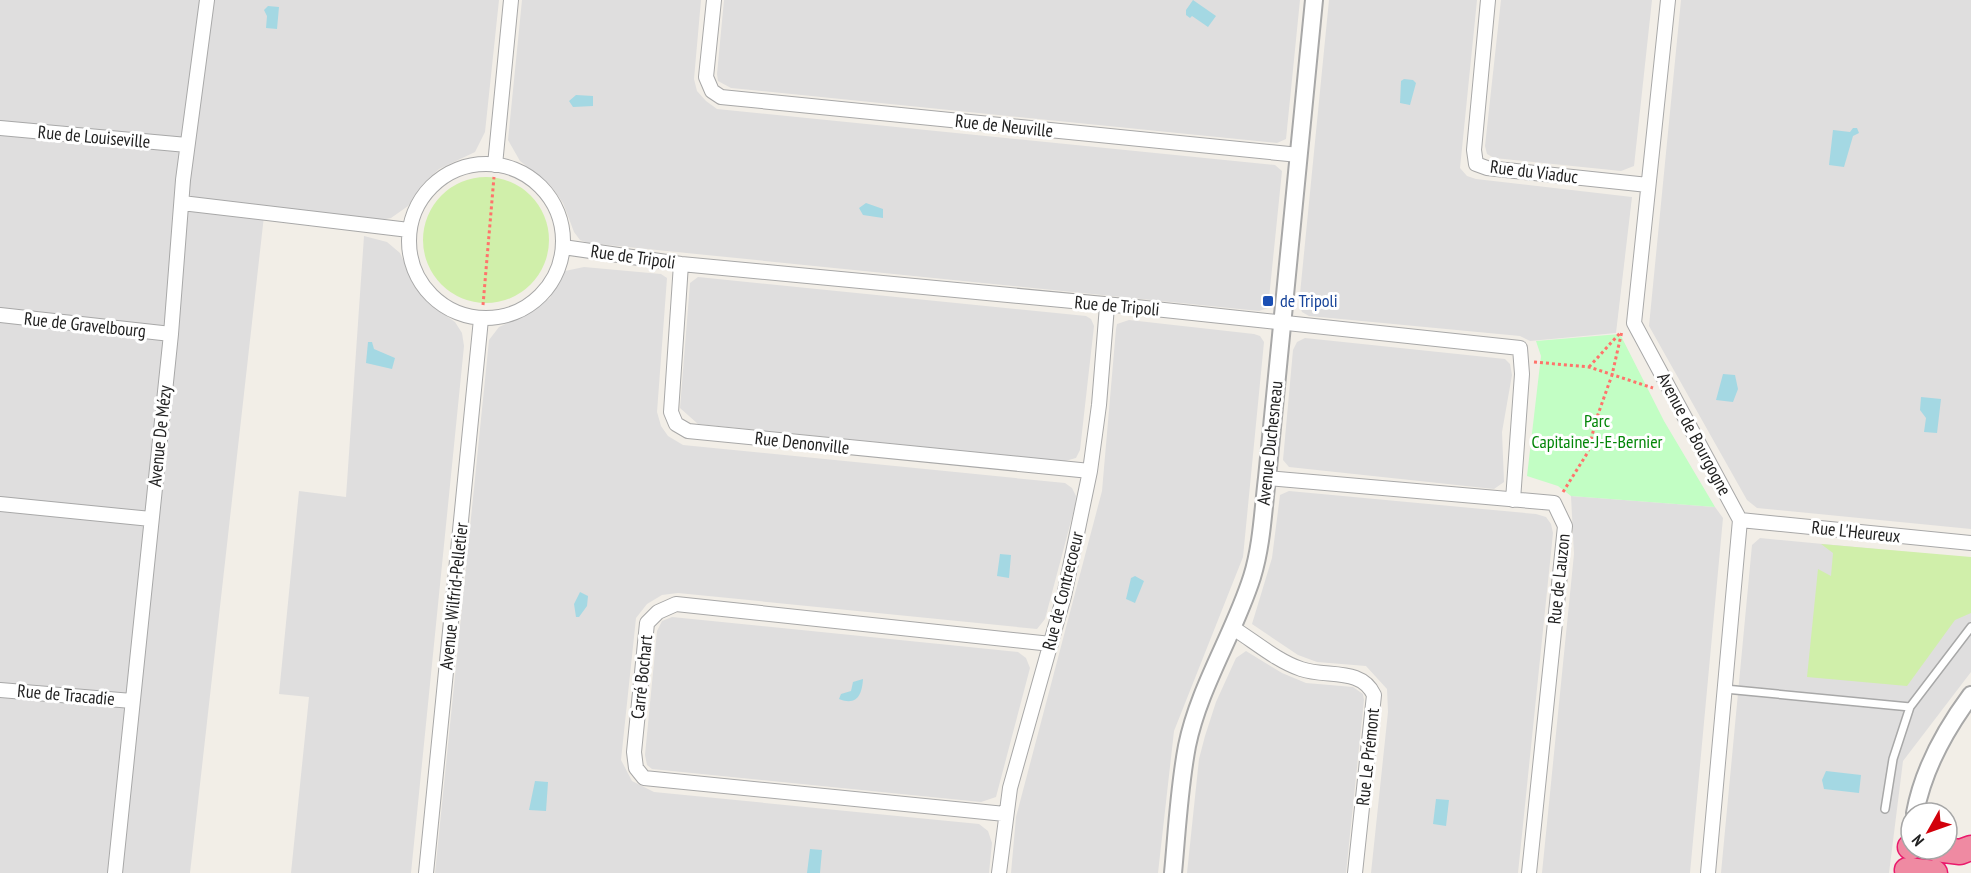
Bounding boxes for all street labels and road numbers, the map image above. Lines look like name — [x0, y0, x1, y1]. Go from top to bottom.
street label: Rue de Neuville — [954, 109, 1054, 142]
street label: Rue de Louiseville — [37, 120, 151, 153]
street label: Rue du Viaduc — [1489, 155, 1580, 188]
street label: Rue de Tripoli — [589, 239, 677, 274]
street label: Rue de Tripoli — [1074, 290, 1161, 321]
street label: Rue de Gravelbourg — [23, 307, 147, 342]
street label: Avenue de Bourgogne — [1652, 368, 1737, 499]
street label: Avenue Duchesneau — [1252, 380, 1287, 506]
street label: Avenue De Mézy — [143, 384, 176, 488]
street label: Rue Denonville — [754, 426, 850, 459]
street label: Rue L'Heureux — [1811, 515, 1902, 548]
street label: Avenue Wilfrid-Pelletier — [434, 521, 473, 671]
street label: Rue de Contrecoeur — [1037, 529, 1088, 653]
street label: Rue de Lauzon — [1542, 533, 1575, 625]
street label: Carré Bochart — [626, 634, 657, 720]
street label: Rue de Tracadie — [16, 679, 116, 710]
street label: Rue Le Prémont — [1351, 707, 1384, 807]

